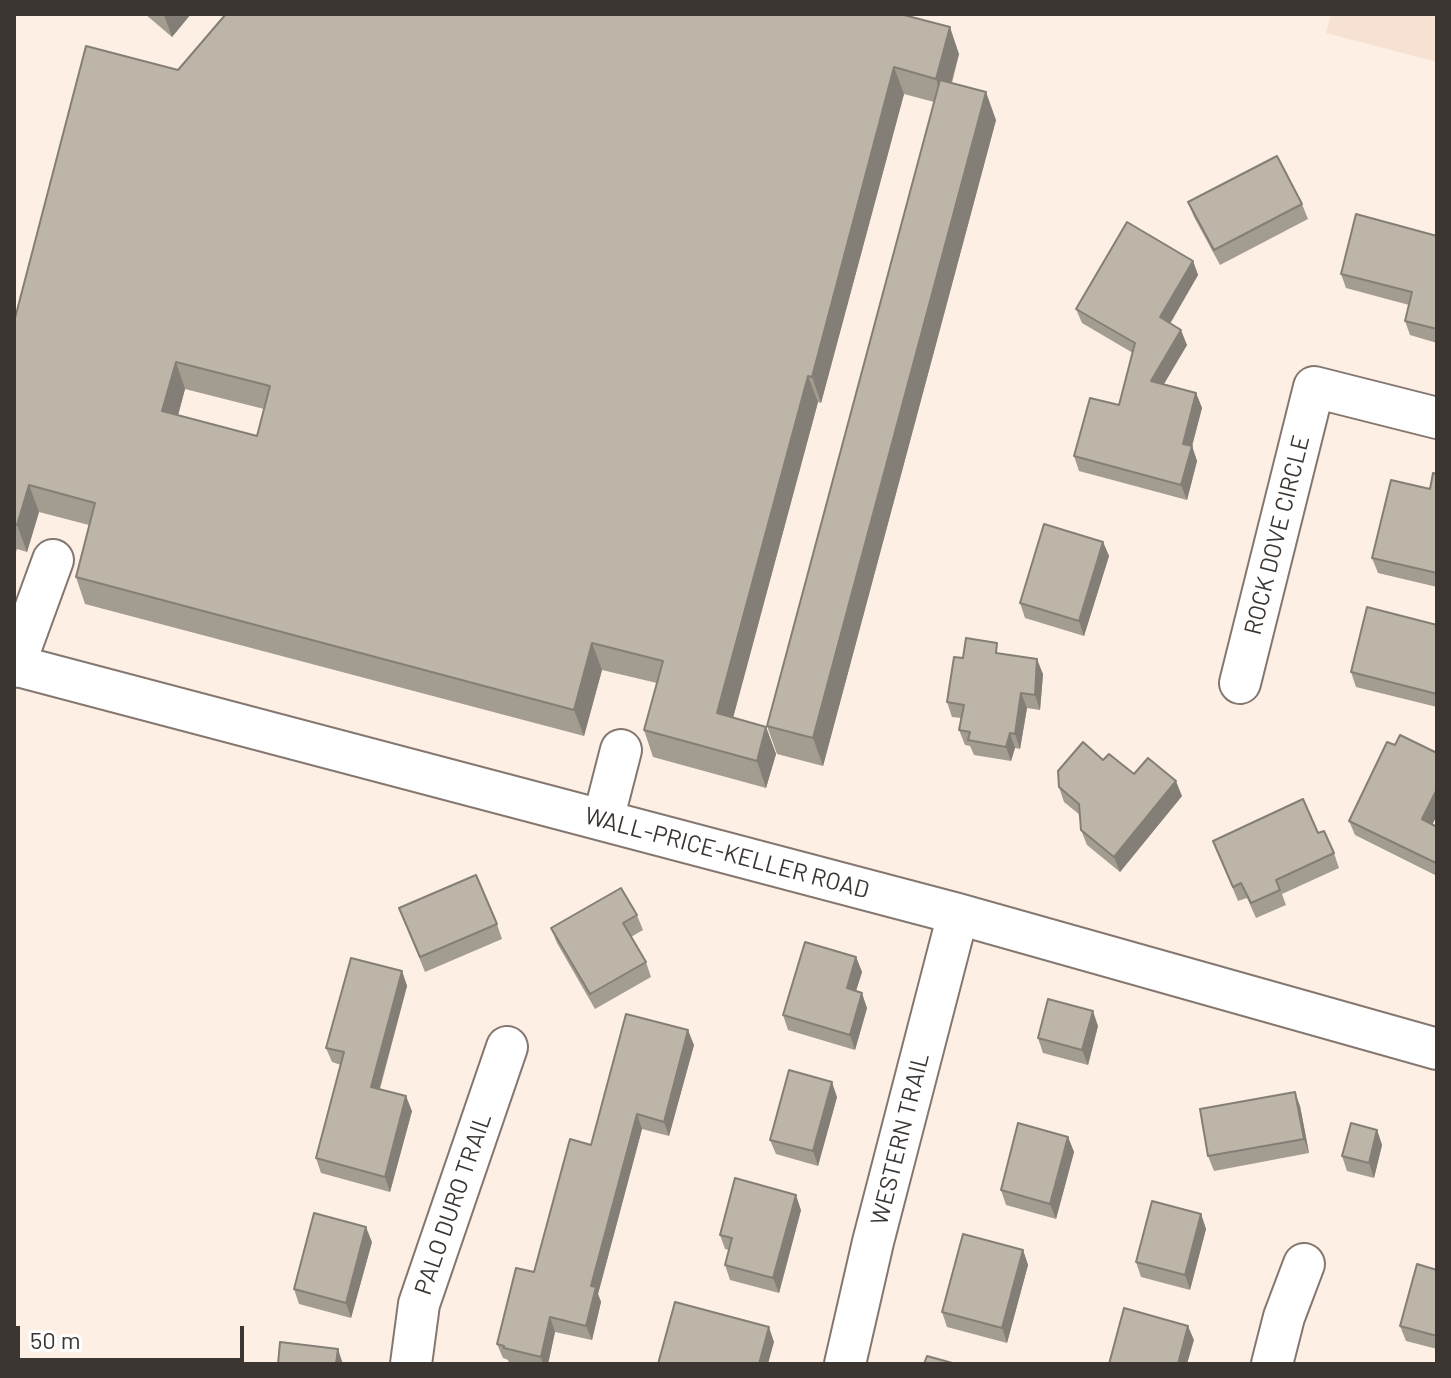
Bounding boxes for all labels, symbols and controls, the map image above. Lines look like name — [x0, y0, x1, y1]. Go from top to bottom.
street label: ROCK DOVE CIRCLE — [1238, 432, 1316, 638]
street label: WALL-PRICE-KELLER ROAD — [582, 801, 872, 905]
street label: WESTERN TRAIL — [865, 1050, 935, 1228]
street label: PALO DURO TRAIL — [408, 1110, 498, 1298]
scale bar — [20, 1310, 248, 1360]
text: 50 m — [30, 1325, 81, 1354]

